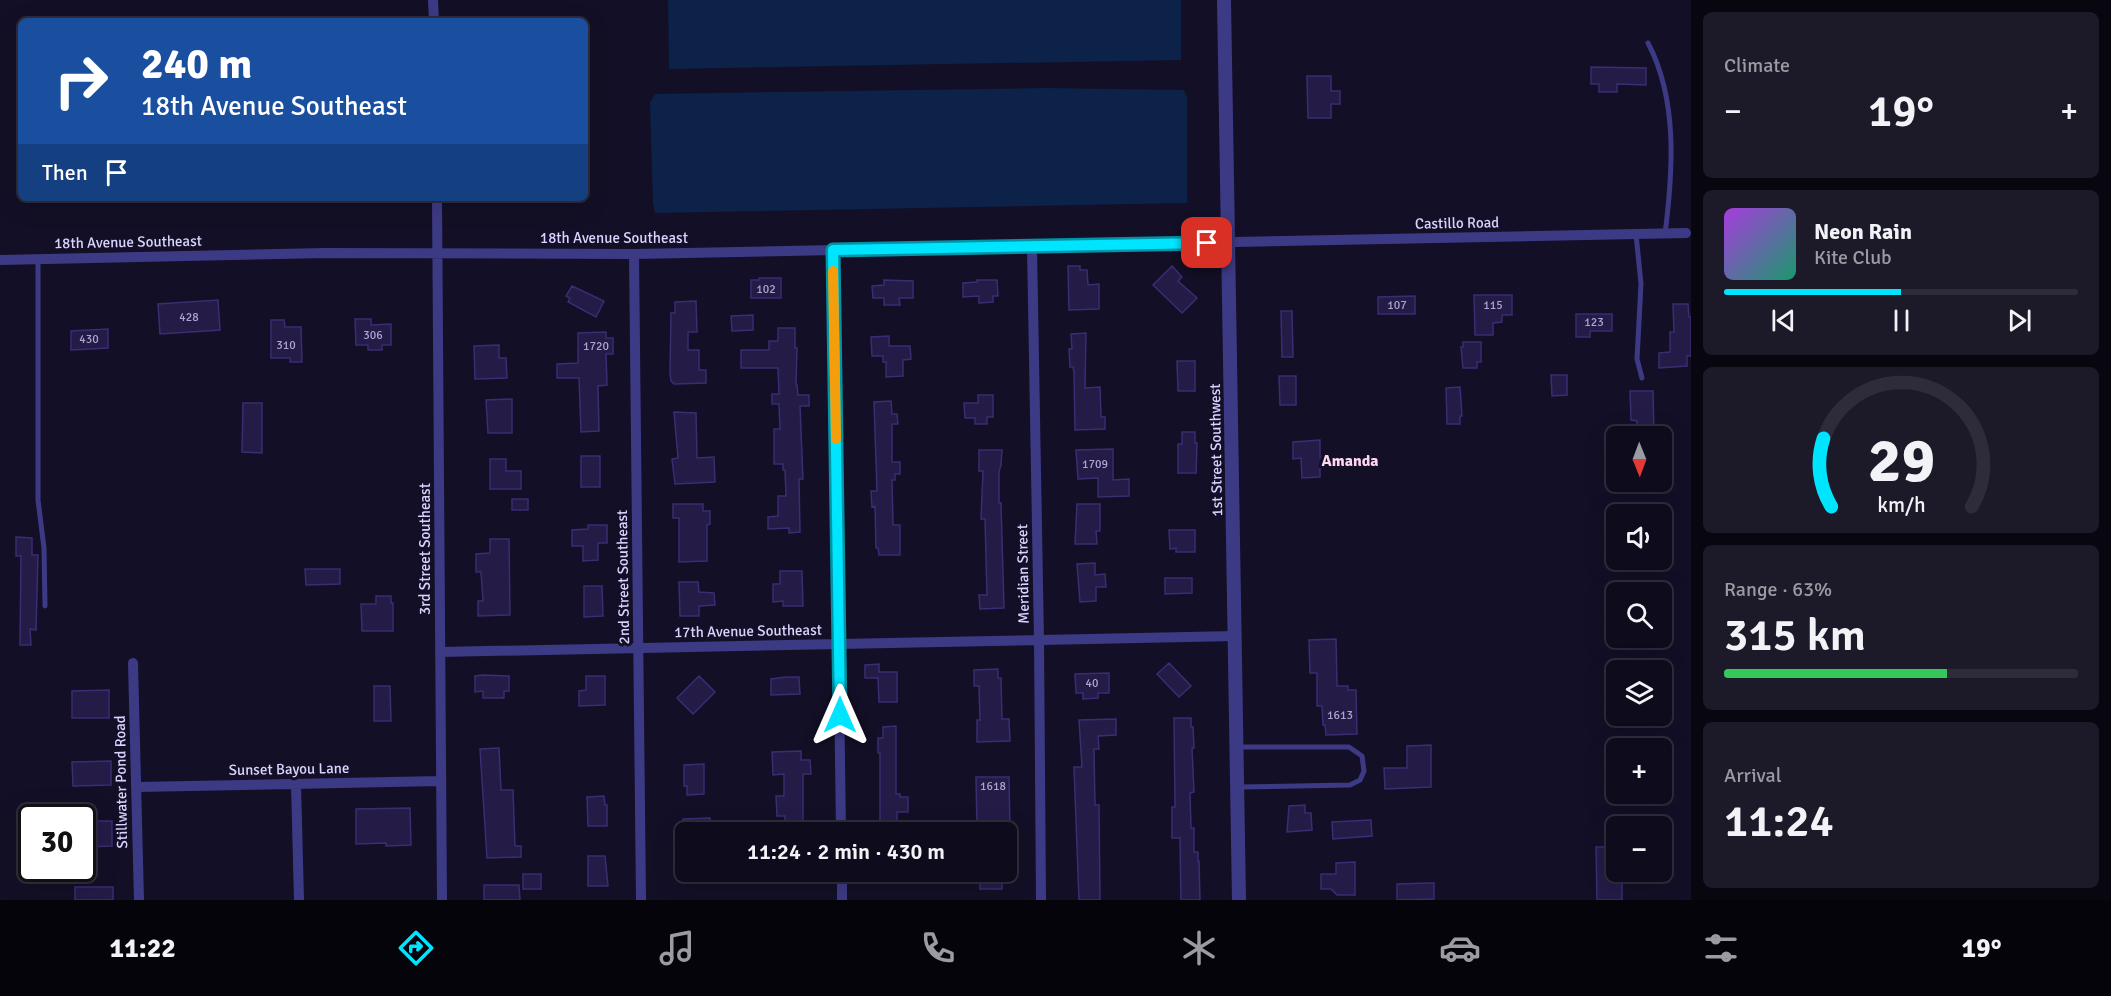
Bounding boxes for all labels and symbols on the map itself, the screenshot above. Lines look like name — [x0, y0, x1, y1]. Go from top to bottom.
street label: Castillo Road — [1415, 213, 1499, 233]
pin — [1181, 217, 1232, 268]
street label: 18th Avenue Southeast — [540, 229, 688, 247]
street label: 18th Avenue Southeast — [54, 232, 202, 252]
house number: 102 — [756, 282, 776, 297]
house number: 107 — [1387, 298, 1407, 313]
house number: 115 — [1483, 298, 1503, 313]
house number: 428 — [179, 310, 199, 325]
house number: 123 — [1584, 315, 1604, 330]
house number: 306 — [363, 328, 383, 343]
house number: 430 — [79, 332, 99, 347]
house number: 310 — [276, 338, 296, 353]
house number: 1720 — [583, 339, 609, 354]
street label: 1st Street Southwest — [1206, 383, 1226, 517]
north arrow — [1606, 426, 1672, 492]
district label: Amanda — [1322, 451, 1378, 471]
house number: 1709 — [1082, 457, 1108, 472]
street label: 3rd Street Southeast — [416, 483, 434, 615]
street label: 2nd Street Southeast — [613, 510, 633, 644]
street label: Meridian Street — [1013, 524, 1033, 624]
street label: 17th Avenue Southeast — [674, 621, 822, 641]
house number: 40 — [1086, 676, 1098, 691]
position arrow — [808, 683, 872, 747]
house number: 1613 — [1327, 708, 1353, 723]
street label: Stillwater Pond Road — [111, 715, 131, 849]
street label: Sunset Bayou Lane — [228, 759, 350, 779]
house number: 1618 — [980, 779, 1006, 794]
speed limit sign: 30 — [18, 804, 96, 882]

